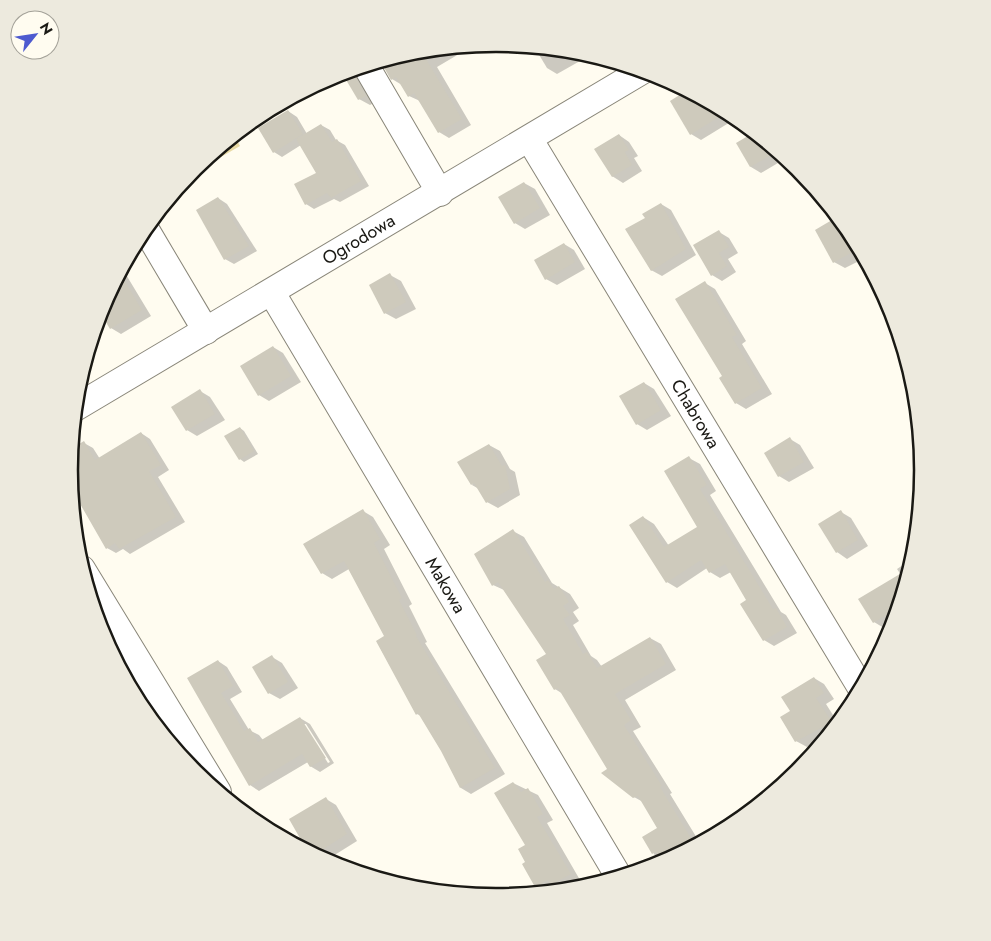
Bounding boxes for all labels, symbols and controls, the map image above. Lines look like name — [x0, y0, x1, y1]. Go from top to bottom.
north arrow — [10, 10, 60, 60]
text: N — [35, 19, 58, 38]
street label: Ogrodowa — [317, 208, 400, 271]
street label: Chabrowa — [664, 374, 727, 454]
street label: Makowa — [419, 552, 473, 618]

